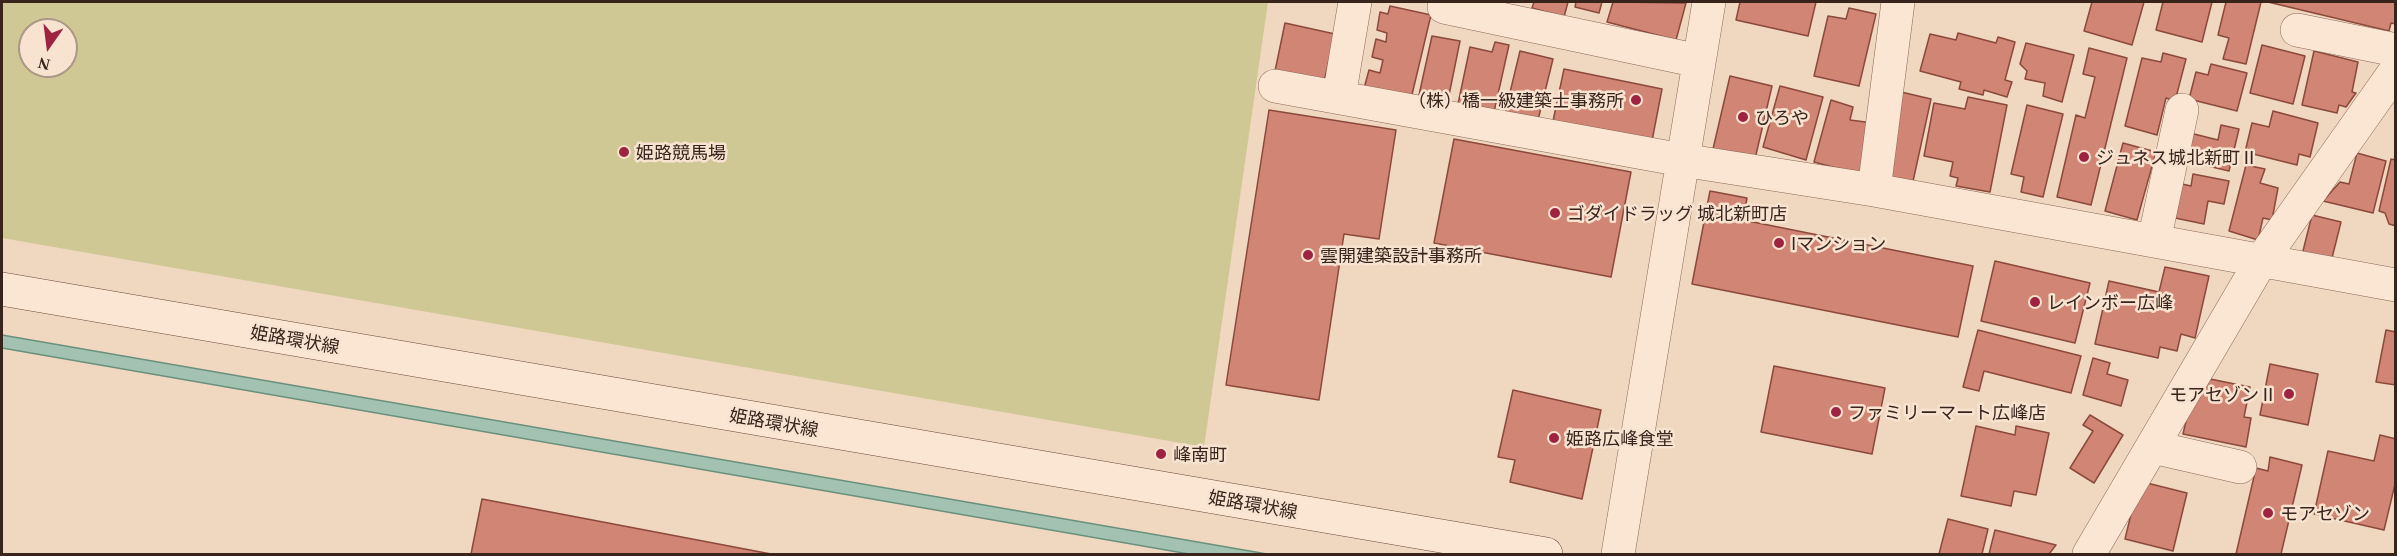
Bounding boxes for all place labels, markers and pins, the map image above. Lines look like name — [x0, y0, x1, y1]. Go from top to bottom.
place label: （株）橋一級建築士事務所 — [1408, 89, 1624, 111]
marker: （株）橋一級建築士事務所 — [1629, 93, 1643, 107]
place label: ひろや — [1755, 106, 1809, 128]
marker: ひろや — [1736, 110, 1750, 124]
place label: 姫路競馬場 — [636, 141, 726, 163]
marker: 姫路競馬場 — [617, 145, 631, 159]
place label: ジュネス城北新町Ⅱ — [2096, 146, 2258, 168]
marker: ジュネス城北新町Ⅱ — [2077, 150, 2091, 164]
place label: ゴダイドラッグ 城北新町店 — [1567, 202, 1787, 224]
marker: ゴダイドラッグ 城北新町店 — [1548, 206, 1562, 220]
place label: Iマンション — [1791, 232, 1886, 254]
marker: Iマンション — [1772, 236, 1786, 250]
place label: 雲開建築設計事務所 — [1320, 244, 1482, 266]
marker: 雲開建築設計事務所 — [1301, 248, 1315, 262]
place label: レインボー広峰 — [2047, 291, 2173, 313]
marker: レインボー広峰 — [2028, 295, 2042, 309]
place label: モアセゾンⅡ — [2169, 383, 2277, 405]
marker: モアセゾンⅡ — [2282, 387, 2296, 401]
place label: ファミリーマート広峰店 — [1848, 401, 2046, 423]
marker: ファミリーマート広峰店 — [1829, 405, 1843, 419]
place label: 姫路広峰食堂 — [1566, 427, 1674, 449]
marker: 姫路広峰食堂 — [1547, 431, 1561, 445]
place label: 峰南町 — [1173, 443, 1227, 465]
marker: 峰南町 — [1154, 447, 1168, 461]
place label: モアセゾン — [2280, 502, 2370, 524]
marker: モアセゾン — [2261, 506, 2275, 520]

